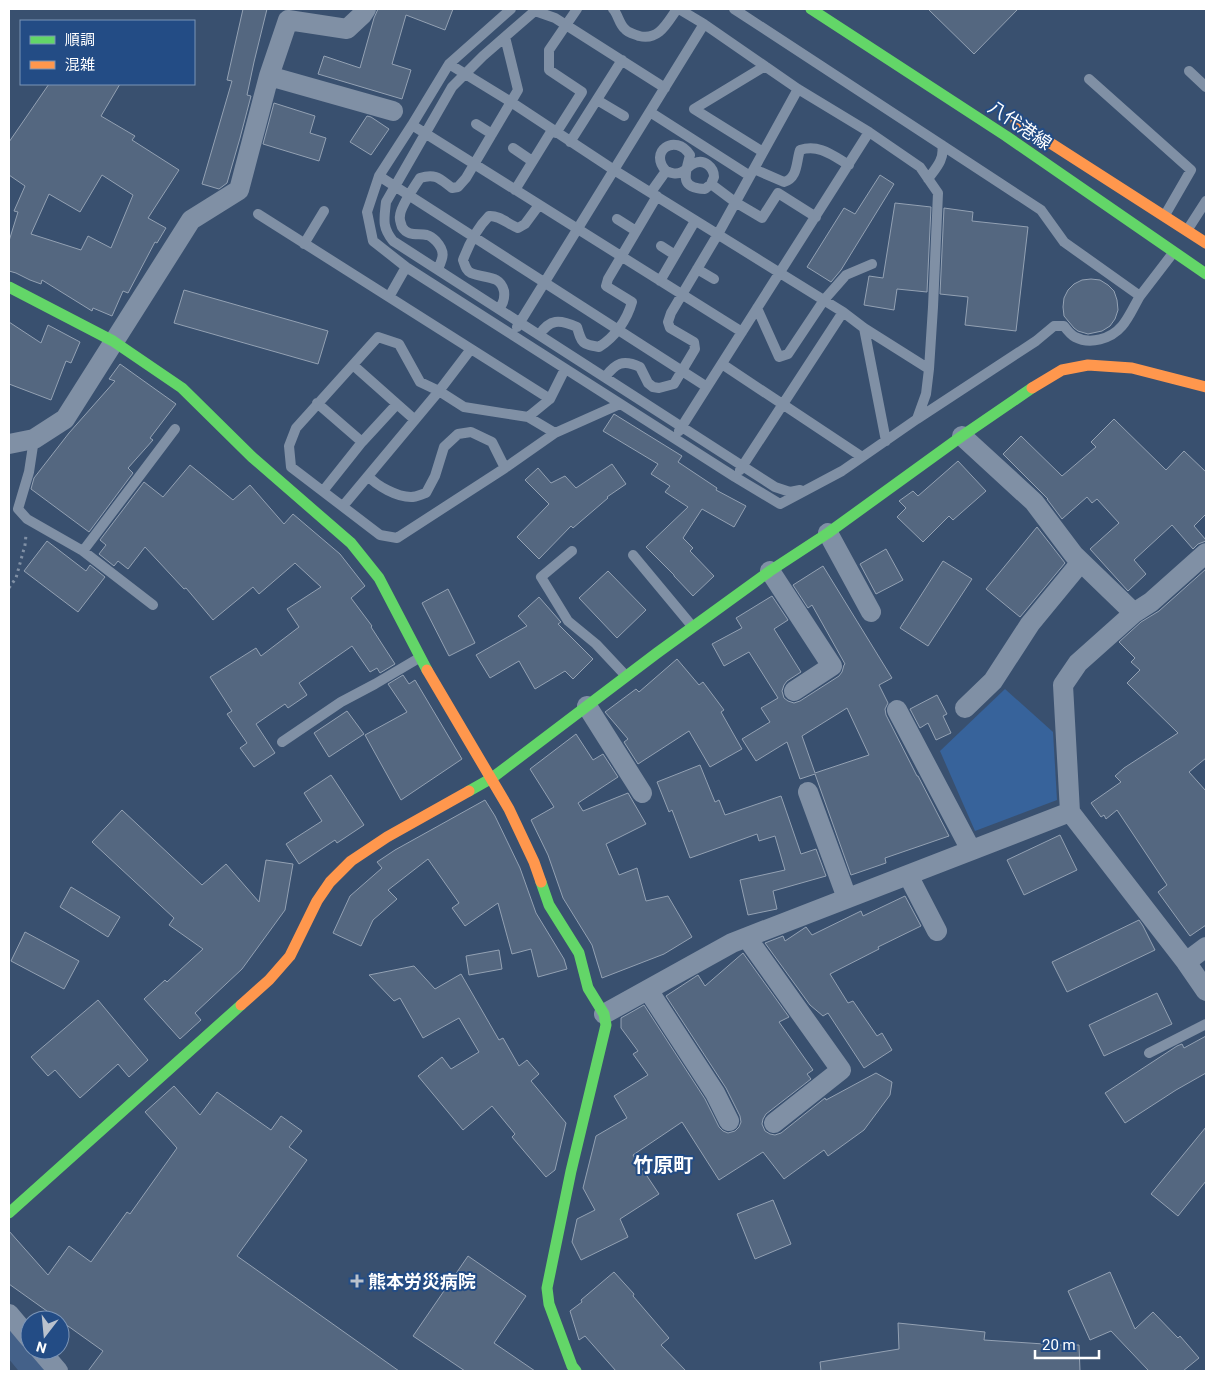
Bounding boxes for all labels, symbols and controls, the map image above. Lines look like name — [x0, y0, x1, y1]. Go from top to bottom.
legend — [20, 20, 195, 85]
text: 順調 — [65, 31, 95, 49]
text: 混雑 — [65, 56, 95, 74]
street label: 八代港線 — [984, 96, 1056, 154]
district label: 竹原町 — [633, 1153, 693, 1177]
place label: 熊本労災病院 — [368, 1271, 476, 1292]
marker: 熊本労災病院 — [350, 1274, 364, 1288]
north arrow — [20, 1310, 70, 1360]
scale bar — [1035, 1328, 1099, 1360]
text: 20 m — [1042, 1336, 1076, 1354]
text: N — [34, 1338, 48, 1357]

